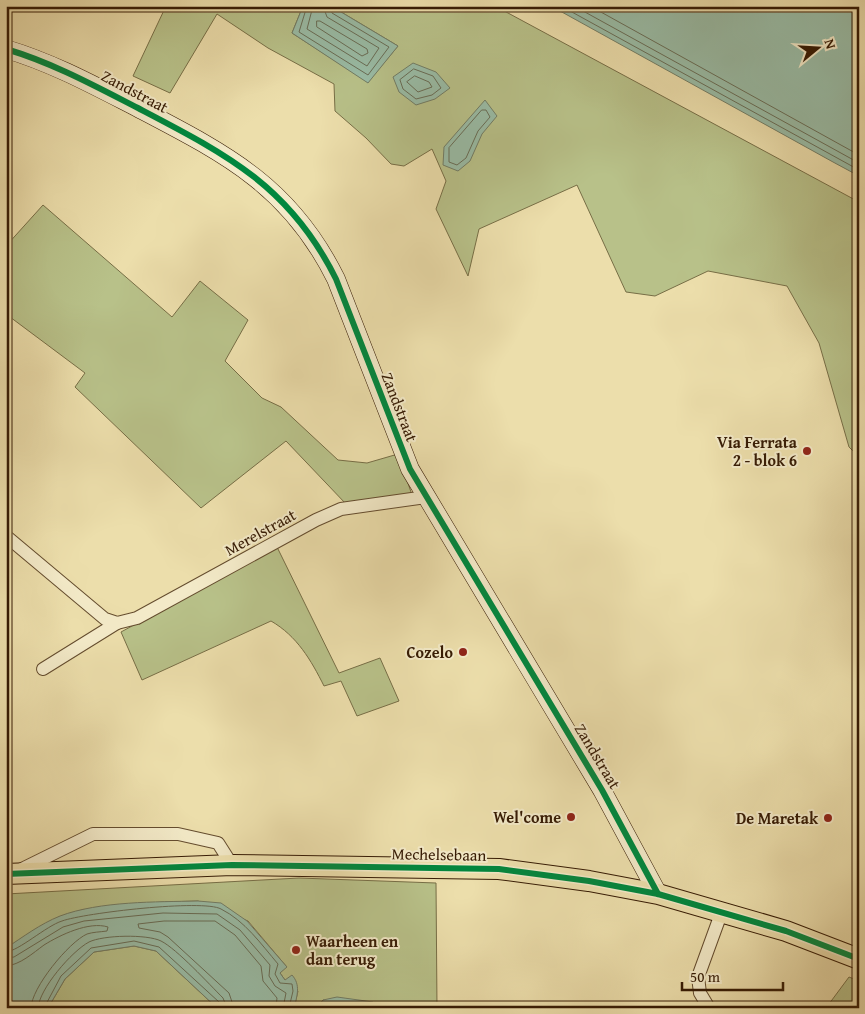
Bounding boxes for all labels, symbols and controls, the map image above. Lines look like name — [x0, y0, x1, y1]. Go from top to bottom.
north arrow — [792, 22, 842, 72]
text: N — [819, 36, 842, 52]
street label: Zandstraat — [97, 63, 173, 119]
street label: Zandstraat — [376, 369, 424, 446]
place label: Via Ferrata 2 - blok 6 — [717, 430, 798, 472]
marker: Via Ferrata 2 - blok 6 — [801, 445, 813, 457]
street label: Merelstraat — [220, 502, 300, 561]
place label: Cozelo — [406, 640, 453, 664]
marker: Cozelo — [457, 646, 469, 658]
street label: Zandstraat — [569, 719, 627, 794]
place label: Wel'come — [493, 805, 561, 829]
place label: De Maretak — [736, 806, 819, 830]
marker: Wel'come — [565, 811, 577, 823]
marker: De Maretak — [822, 812, 834, 824]
street label: Mechelsebaan — [391, 841, 487, 867]
place label: Waarheen en dan terug — [306, 929, 399, 971]
marker: Waarheen en dan terug — [290, 944, 302, 956]
scale bar — [682, 959, 784, 991]
text: 50 m — [690, 966, 721, 987]

